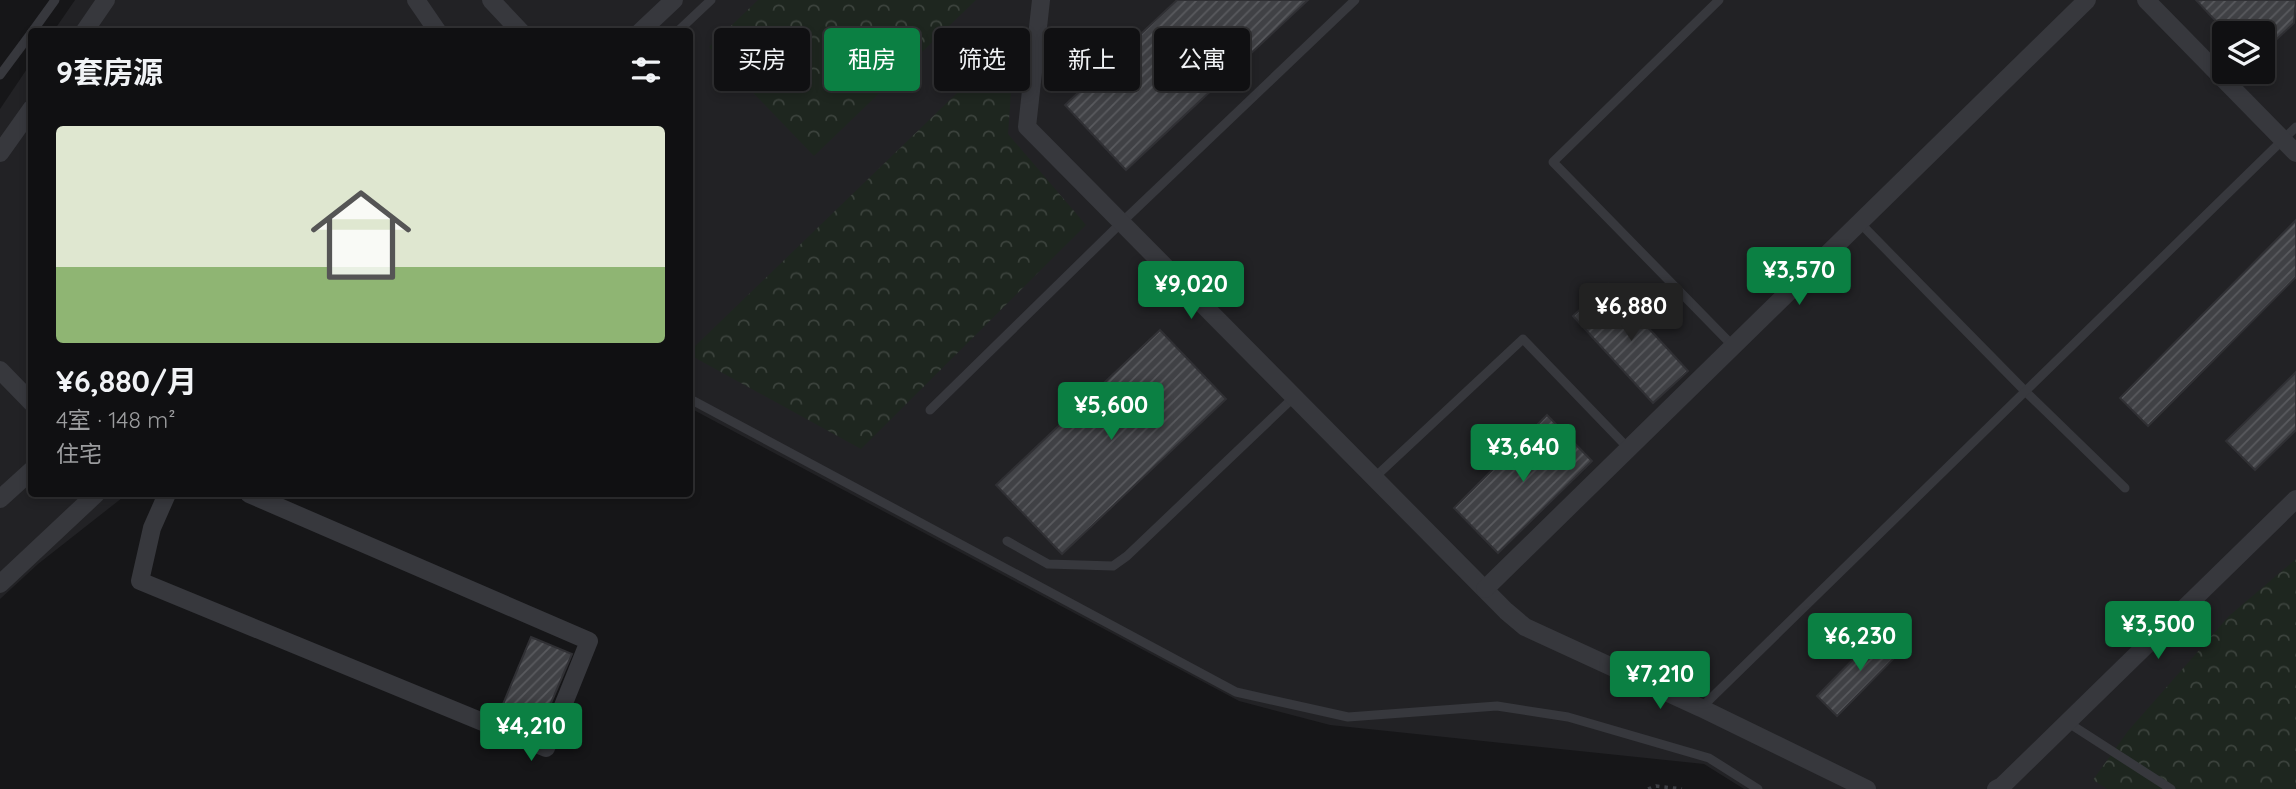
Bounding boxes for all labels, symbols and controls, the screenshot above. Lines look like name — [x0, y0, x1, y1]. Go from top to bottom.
map controls — [2212, 21, 2275, 84]
button: layers — [2212, 21, 2275, 84]
chip: 买房 — [714, 28, 810, 91]
chip: 租房 — [824, 28, 920, 91]
chip: 筛选 — [934, 28, 1030, 91]
chip: 新上 — [1044, 28, 1140, 91]
chip: 公寓 — [1154, 28, 1250, 91]
icon: filters — [627, 51, 665, 89]
text: 9套房源 — [56, 53, 163, 91]
icon: home — [298, 172, 424, 298]
pin: ¥3,570 — [1742, 247, 1856, 307]
text: ¥3,570 — [1763, 255, 1835, 284]
pin: ¥9,020 — [1134, 262, 1248, 321]
text: ¥9,020 — [1154, 269, 1228, 298]
pin: ¥6,880 — [1574, 284, 1688, 343]
text: ¥6,880 — [1595, 291, 1667, 320]
text: ¥6,880/月 — [56, 362, 197, 400]
pin: ¥5,600 — [1054, 382, 1168, 442]
text: ¥5,600 — [1074, 390, 1148, 419]
text: 4室 · 148 m² — [56, 405, 175, 434]
pin: ¥3,640 — [1466, 424, 1580, 484]
text: ¥3,640 — [1487, 432, 1559, 461]
text: 住宅 — [56, 439, 102, 468]
pin: ¥3,500 — [2101, 602, 2215, 661]
text: ¥3,500 — [2121, 609, 2195, 638]
pin: ¥6,230 — [1803, 614, 1917, 673]
text: ¥6,230 — [1824, 621, 1896, 650]
pin: ¥7,210 — [1603, 652, 1717, 711]
text: ¥7,210 — [1626, 659, 1694, 688]
pin: ¥4,210 — [474, 704, 588, 763]
text: ¥4,210 — [496, 711, 566, 740]

